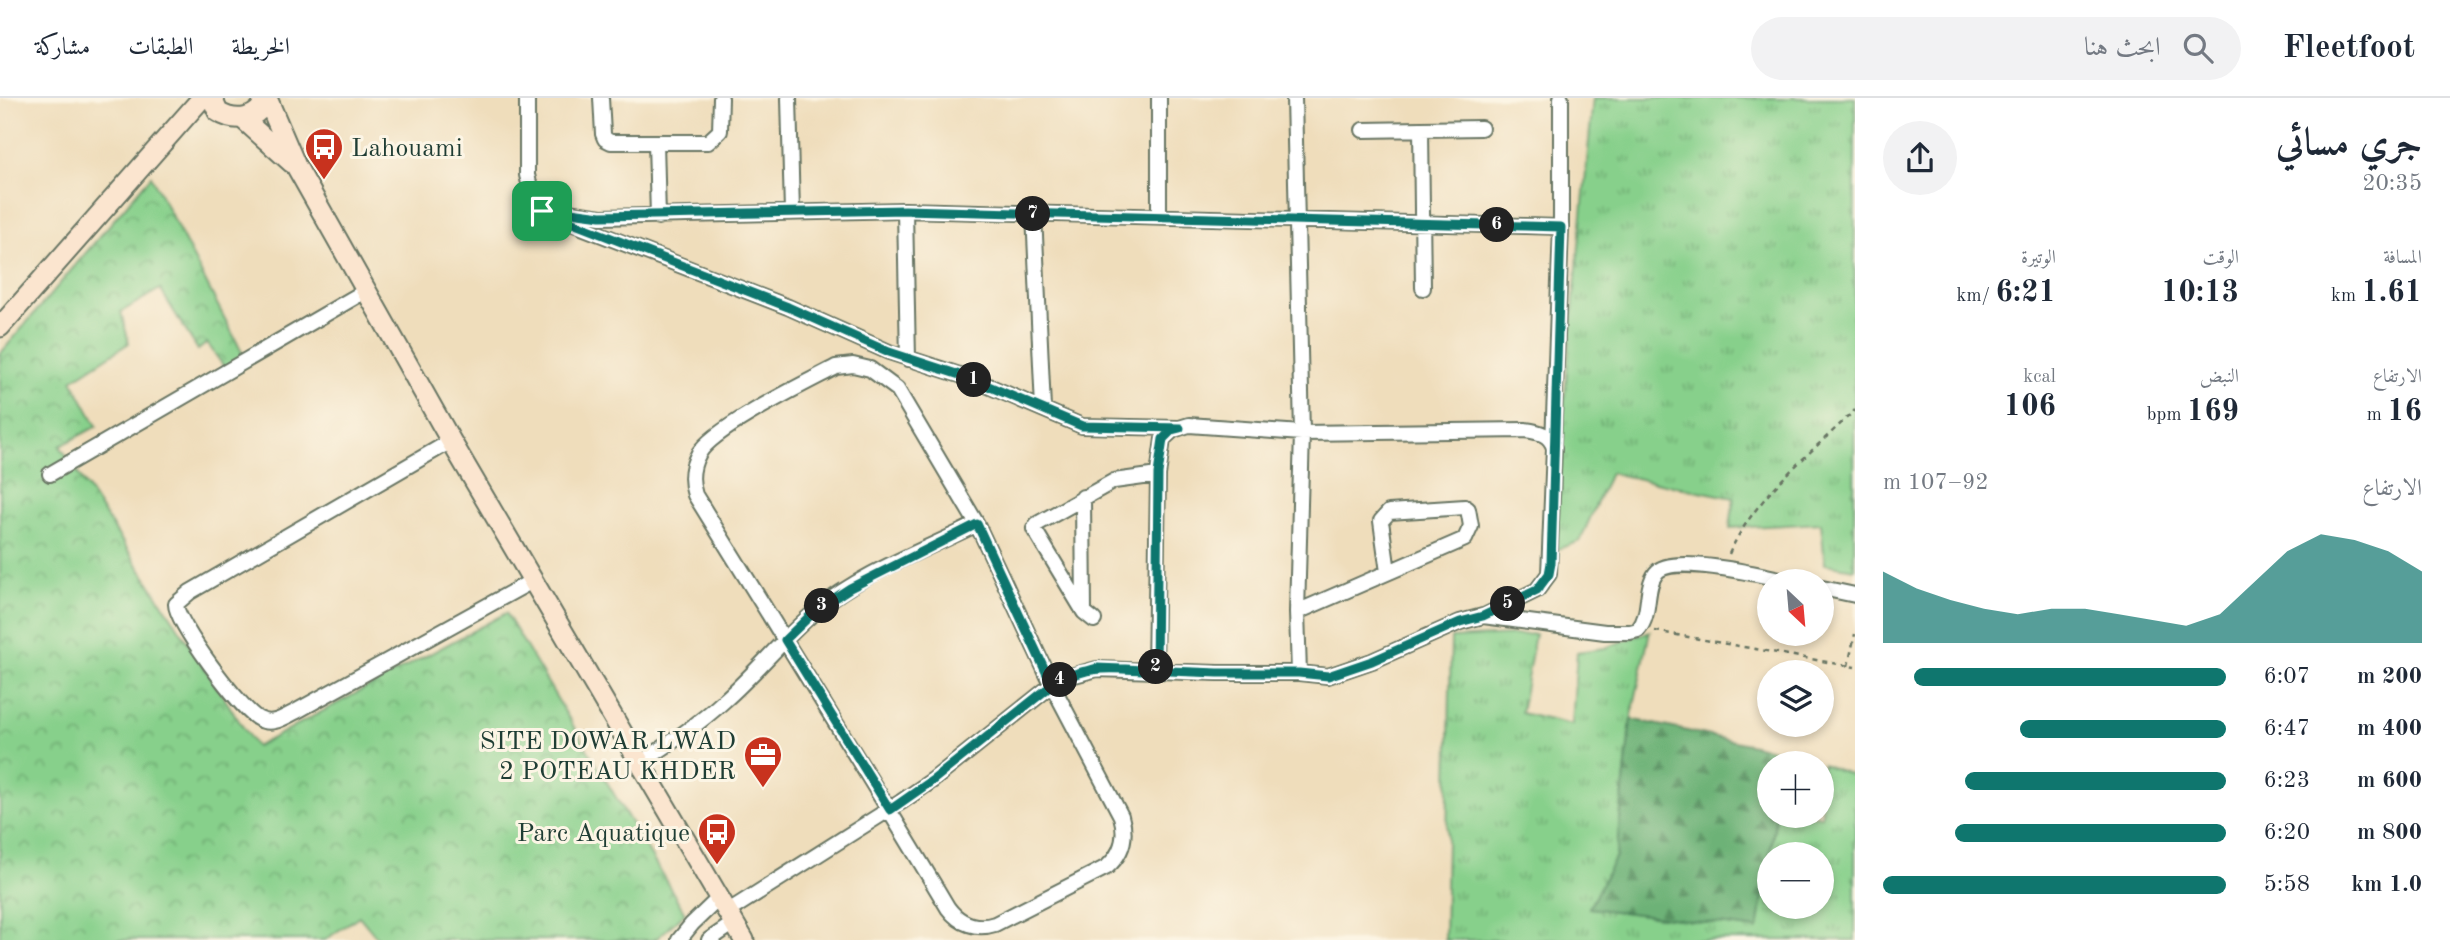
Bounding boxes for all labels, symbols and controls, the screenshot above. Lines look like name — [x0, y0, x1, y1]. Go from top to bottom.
search box — [1751, 17, 2241, 80]
icon: search — [2179, 29, 2217, 67]
text: Fleetfoot — [2283, 32, 2415, 65]
text: ابحث هنا — [2084, 35, 2161, 61]
text: مشاركة — [35, 36, 90, 60]
text: الطبقات — [128, 36, 194, 60]
text: الخريطة — [232, 36, 290, 60]
button: share — [1883, 121, 1957, 195]
text: جري مسائي — [2276, 125, 2422, 163]
bus stop icon: Lahouami — [303, 126, 345, 181]
place label: Lahouami — [351, 136, 463, 162]
text: 20:35 — [2362, 172, 2422, 195]
pin — [512, 181, 572, 241]
icon: arrive — [523, 192, 561, 230]
pin: 7 — [1016, 197, 1050, 232]
text: 7 — [1027, 204, 1038, 223]
pin: 6 — [1480, 208, 1514, 242]
text: 6 — [1491, 215, 1502, 234]
text: الوتيرة — [2021, 249, 2056, 268]
text: الوقت — [2203, 249, 2239, 268]
text: المسافة — [2383, 249, 2422, 268]
text: 6:21 — [1995, 278, 2056, 308]
text: 10:13 — [2161, 278, 2239, 308]
text: 1.61 — [2361, 278, 2422, 308]
text: /km — [1957, 287, 1995, 306]
text: km — [2331, 287, 2361, 306]
pin: 1 — [956, 362, 992, 398]
text: kcal — [2023, 368, 2056, 387]
text: النبض — [2200, 368, 2239, 387]
text: الارتفاع — [2373, 368, 2422, 387]
text: 1 — [968, 370, 979, 389]
text: 106 — [2004, 392, 2056, 422]
text: 169 — [2187, 397, 2239, 427]
text: 16 — [2387, 397, 2422, 427]
text: bpm — [2147, 406, 2187, 425]
text: m — [2367, 406, 2387, 425]
text: 92–107 m — [1883, 471, 1989, 494]
text: الارتفاع — [2362, 477, 2422, 500]
north arrow — [1757, 569, 1834, 646]
map controls — [1757, 569, 1834, 919]
pin: 5 — [1490, 587, 1526, 622]
pin: 3 — [804, 588, 840, 624]
text: 5 — [1502, 594, 1513, 613]
text: 3 — [816, 596, 827, 615]
pin: 2 — [1138, 650, 1174, 684]
text: 2 — [1150, 657, 1161, 676]
button: layers — [1757, 660, 1834, 737]
pin: 4 — [1042, 662, 1078, 698]
text: 6:07 — [2264, 665, 2310, 688]
text: 200 m — [2357, 665, 2422, 688]
text: 4 — [1054, 670, 1065, 689]
text: 6:47 — [2264, 717, 2310, 740]
text: 400 m — [2357, 717, 2422, 740]
place label: SITE DOWAR LWAD 2 POTEAU KHDER — [480, 729, 736, 785]
office icon: SITE DOWAR LWAD 2 POTEAU KHDER — [742, 734, 784, 789]
button: + — [1757, 751, 1834, 828]
text: 6:23 — [2264, 769, 2310, 792]
text: 600 m — [2357, 769, 2422, 792]
bus stop icon: Parc Aquatique — [696, 811, 738, 866]
place label: Parc Aquatique — [517, 821, 690, 847]
text: 6:20 — [2264, 821, 2310, 844]
text: 800 m — [2357, 821, 2422, 844]
button: − — [1757, 842, 1834, 919]
text: 5:58 — [2264, 873, 2310, 896]
text: 1.0 km — [2351, 873, 2422, 896]

